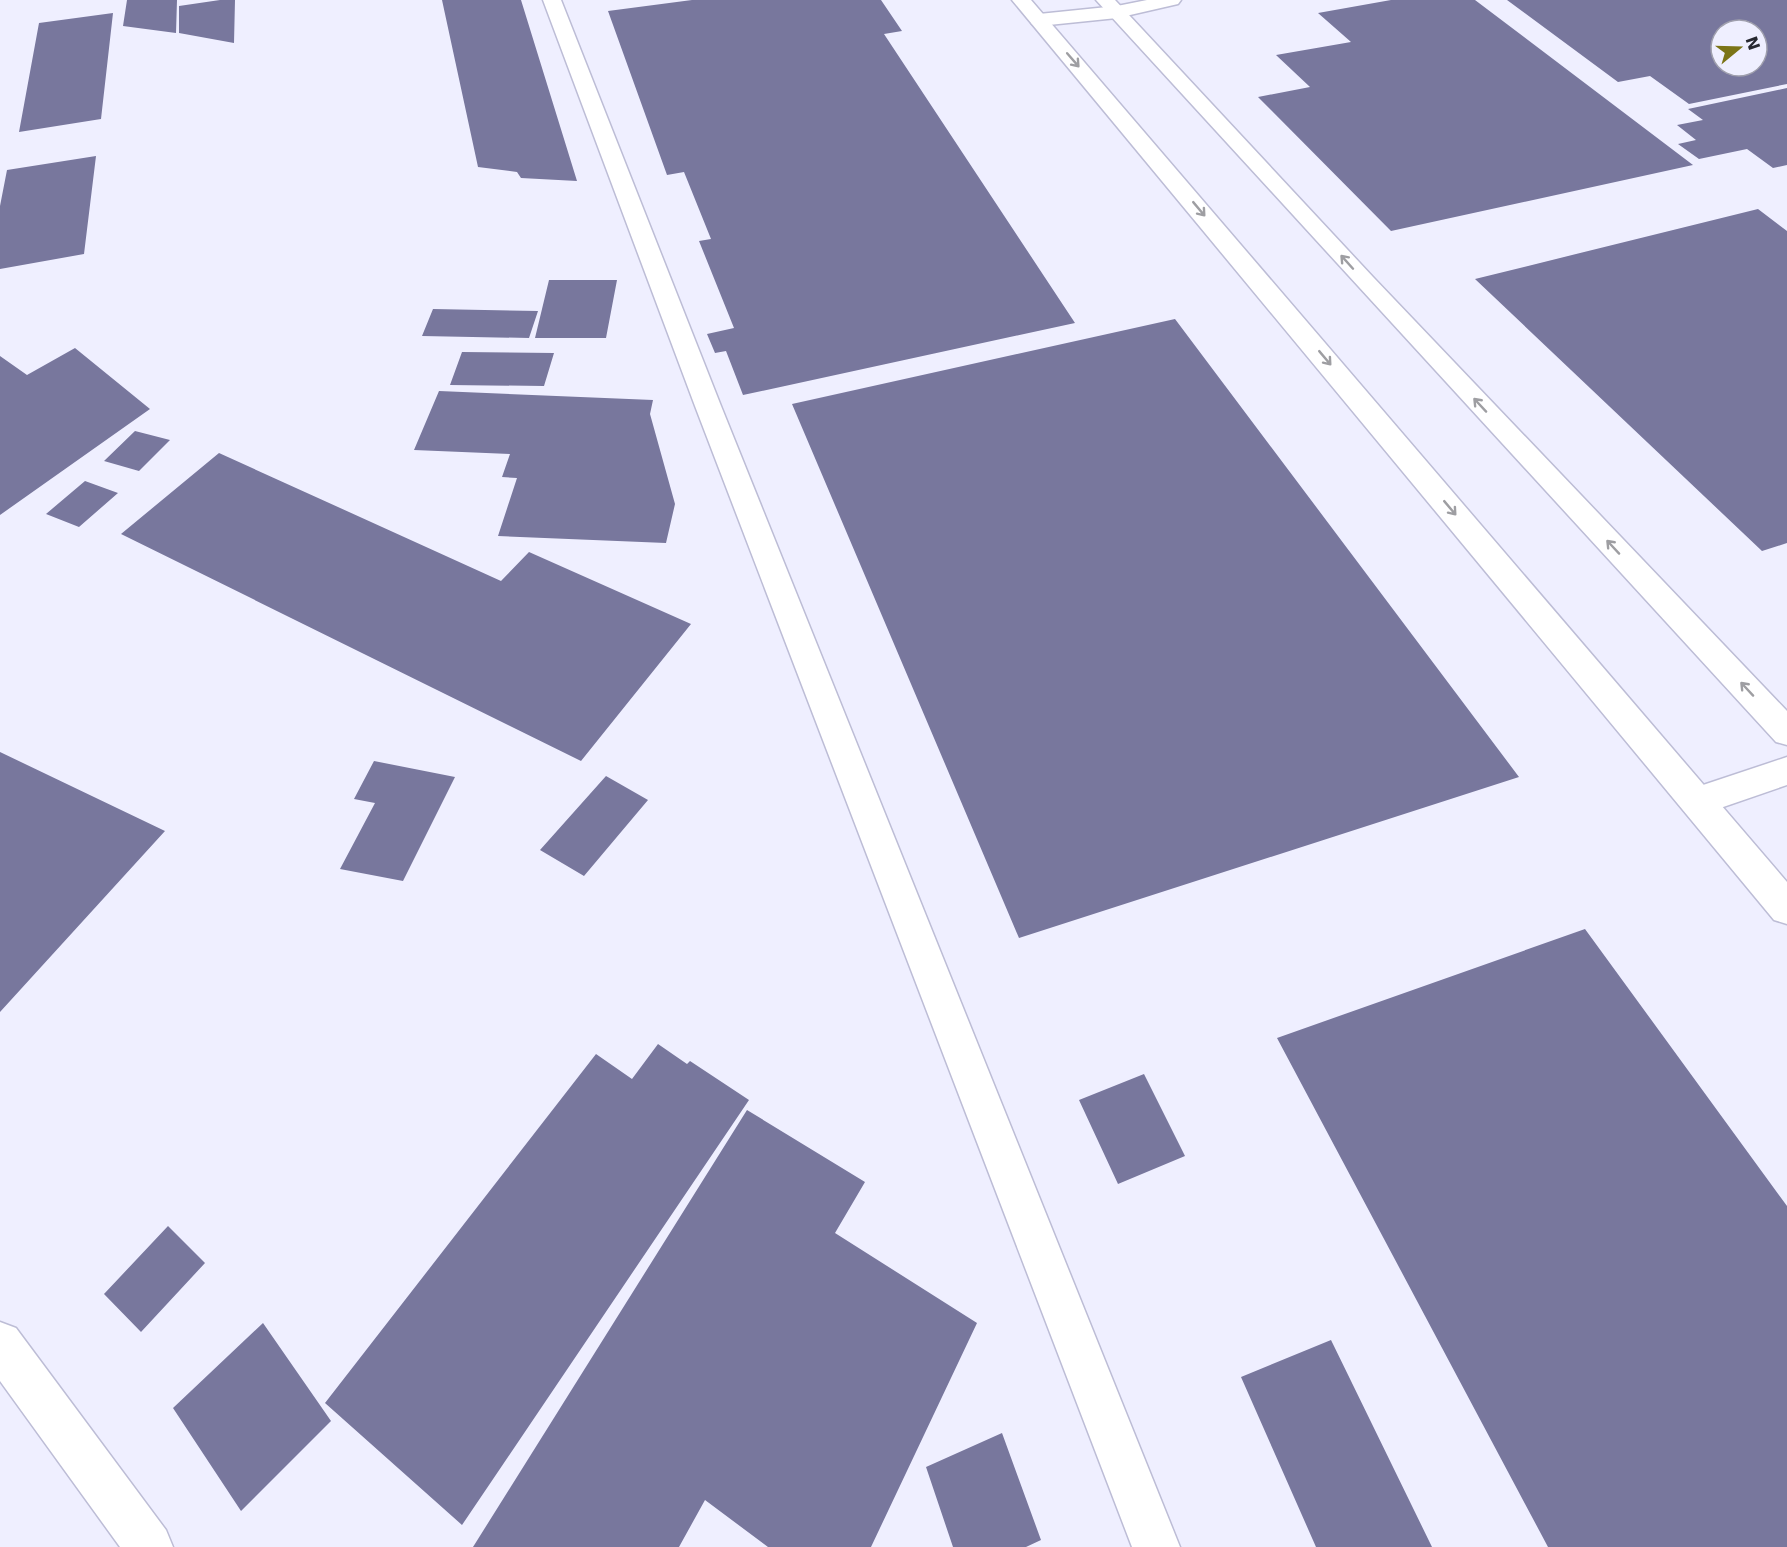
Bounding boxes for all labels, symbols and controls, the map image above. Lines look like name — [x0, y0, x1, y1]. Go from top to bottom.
north arrow — [1709, 18, 1769, 78]
text: N — [1742, 34, 1764, 53]
one-way arrow — [1066, 52, 1080, 67]
one-way arrow — [1192, 201, 1206, 216]
one-way arrow — [1340, 255, 1354, 270]
one-way arrow — [1318, 350, 1331, 366]
one-way arrow — [1473, 397, 1487, 412]
one-way arrow — [1443, 500, 1457, 515]
one-way arrow — [1607, 540, 1621, 555]
one-way arrow — [1740, 682, 1754, 697]

